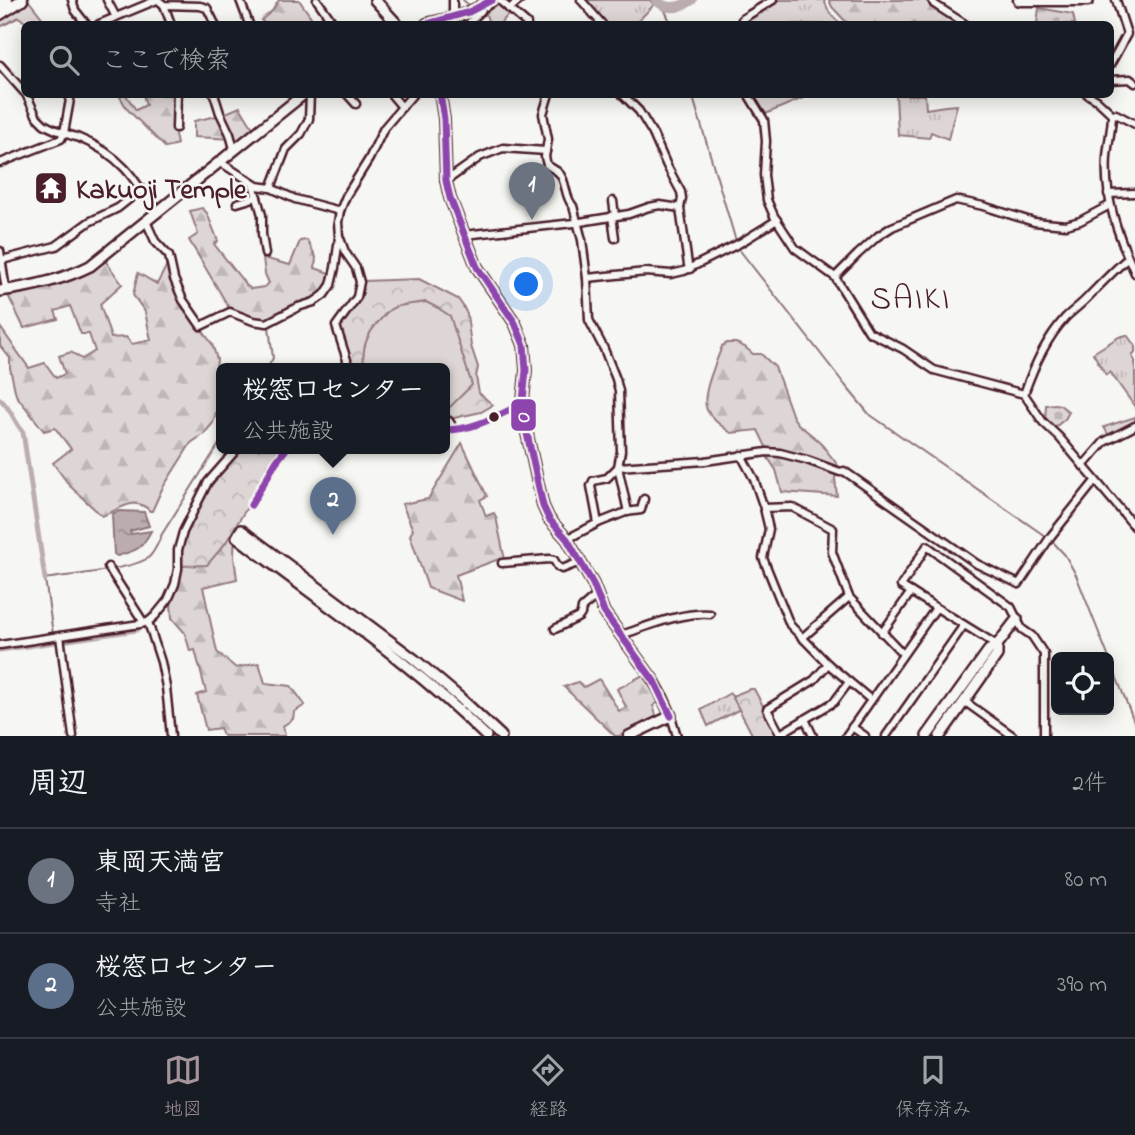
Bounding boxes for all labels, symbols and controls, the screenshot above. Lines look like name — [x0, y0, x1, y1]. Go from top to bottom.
search box — [21, 21, 1114, 98]
icon: search — [45, 41, 83, 79]
text: ここで検索 — [101, 43, 231, 81]
pin: 1 — [509, 162, 555, 220]
temple icon: Kakuoji Temple — [32, 169, 70, 207]
place label: Kakuoji Temple — [76, 171, 248, 212]
your location — [509, 267, 543, 301]
district label: SAIKI — [871, 277, 951, 324]
popup — [216, 363, 450, 454]
text: 桜窓口センター — [242, 373, 424, 411]
line badge: O — [510, 398, 537, 432]
text: O — [518, 404, 530, 431]
unlabelled marker — [487, 410, 501, 424]
text: 公共施設 — [242, 416, 334, 449]
pin: 2 — [310, 477, 356, 535]
map controls — [1051, 652, 1114, 715]
button: locate — [1051, 652, 1114, 715]
text: 周辺 — [28, 763, 88, 807]
text: 2件 — [1073, 768, 1107, 801]
text: 東岡天満宮 — [95, 845, 225, 883]
text: 1 — [47, 864, 55, 897]
text: 80 m — [1065, 864, 1107, 897]
text: 寺社 — [95, 888, 141, 921]
text: 桜窓口センター — [95, 950, 277, 988]
text: 2 — [45, 969, 57, 1002]
text: 390 m — [1057, 969, 1107, 1002]
text: 公共施設 — [95, 993, 187, 1026]
tab: 地図 — [164, 1051, 202, 1124]
tab: 経路 — [529, 1051, 567, 1124]
tab: 保存済み — [895, 1051, 971, 1124]

